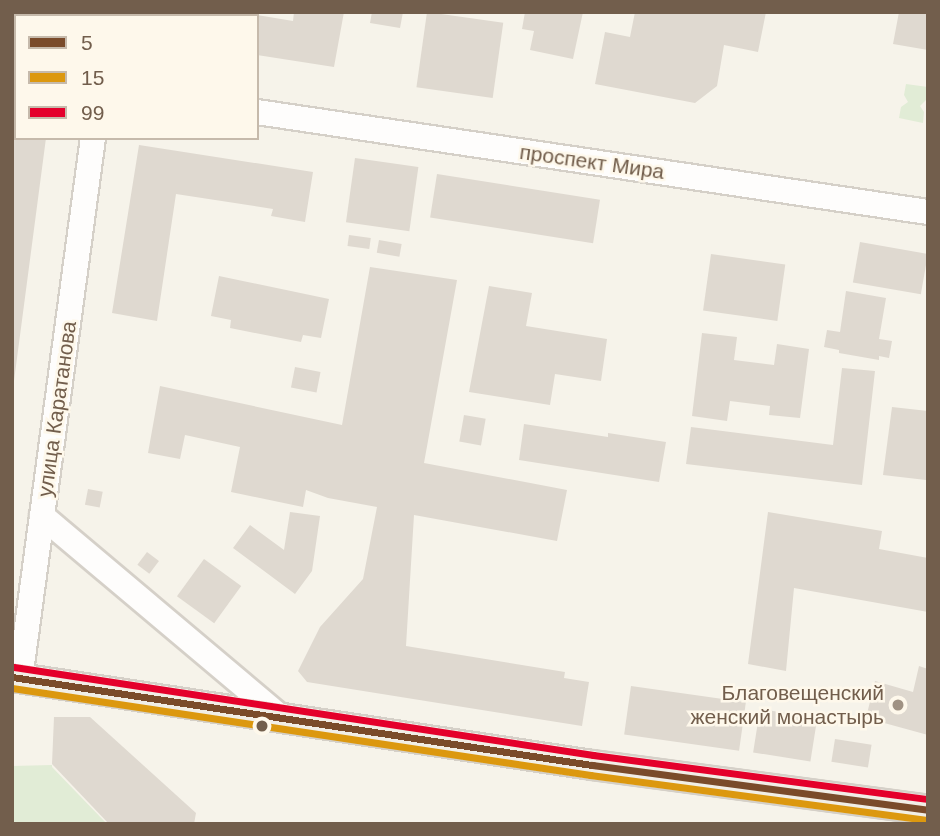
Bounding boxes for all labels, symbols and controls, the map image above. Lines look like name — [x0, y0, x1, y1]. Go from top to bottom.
legend — [14, 14, 259, 140]
text: 5 — [81, 31, 93, 54]
text: 15 — [81, 66, 104, 89]
text: 99 — [81, 101, 104, 124]
street label: проспект Мира — [518, 139, 666, 185]
street label: улица Каратанова — [32, 319, 82, 499]
place label: Благовещенский женский монастырь — [690, 680, 884, 730]
marker: Благовещенский женский монастырь — [890, 697, 906, 713]
unlabelled marker — [255, 719, 269, 733]

